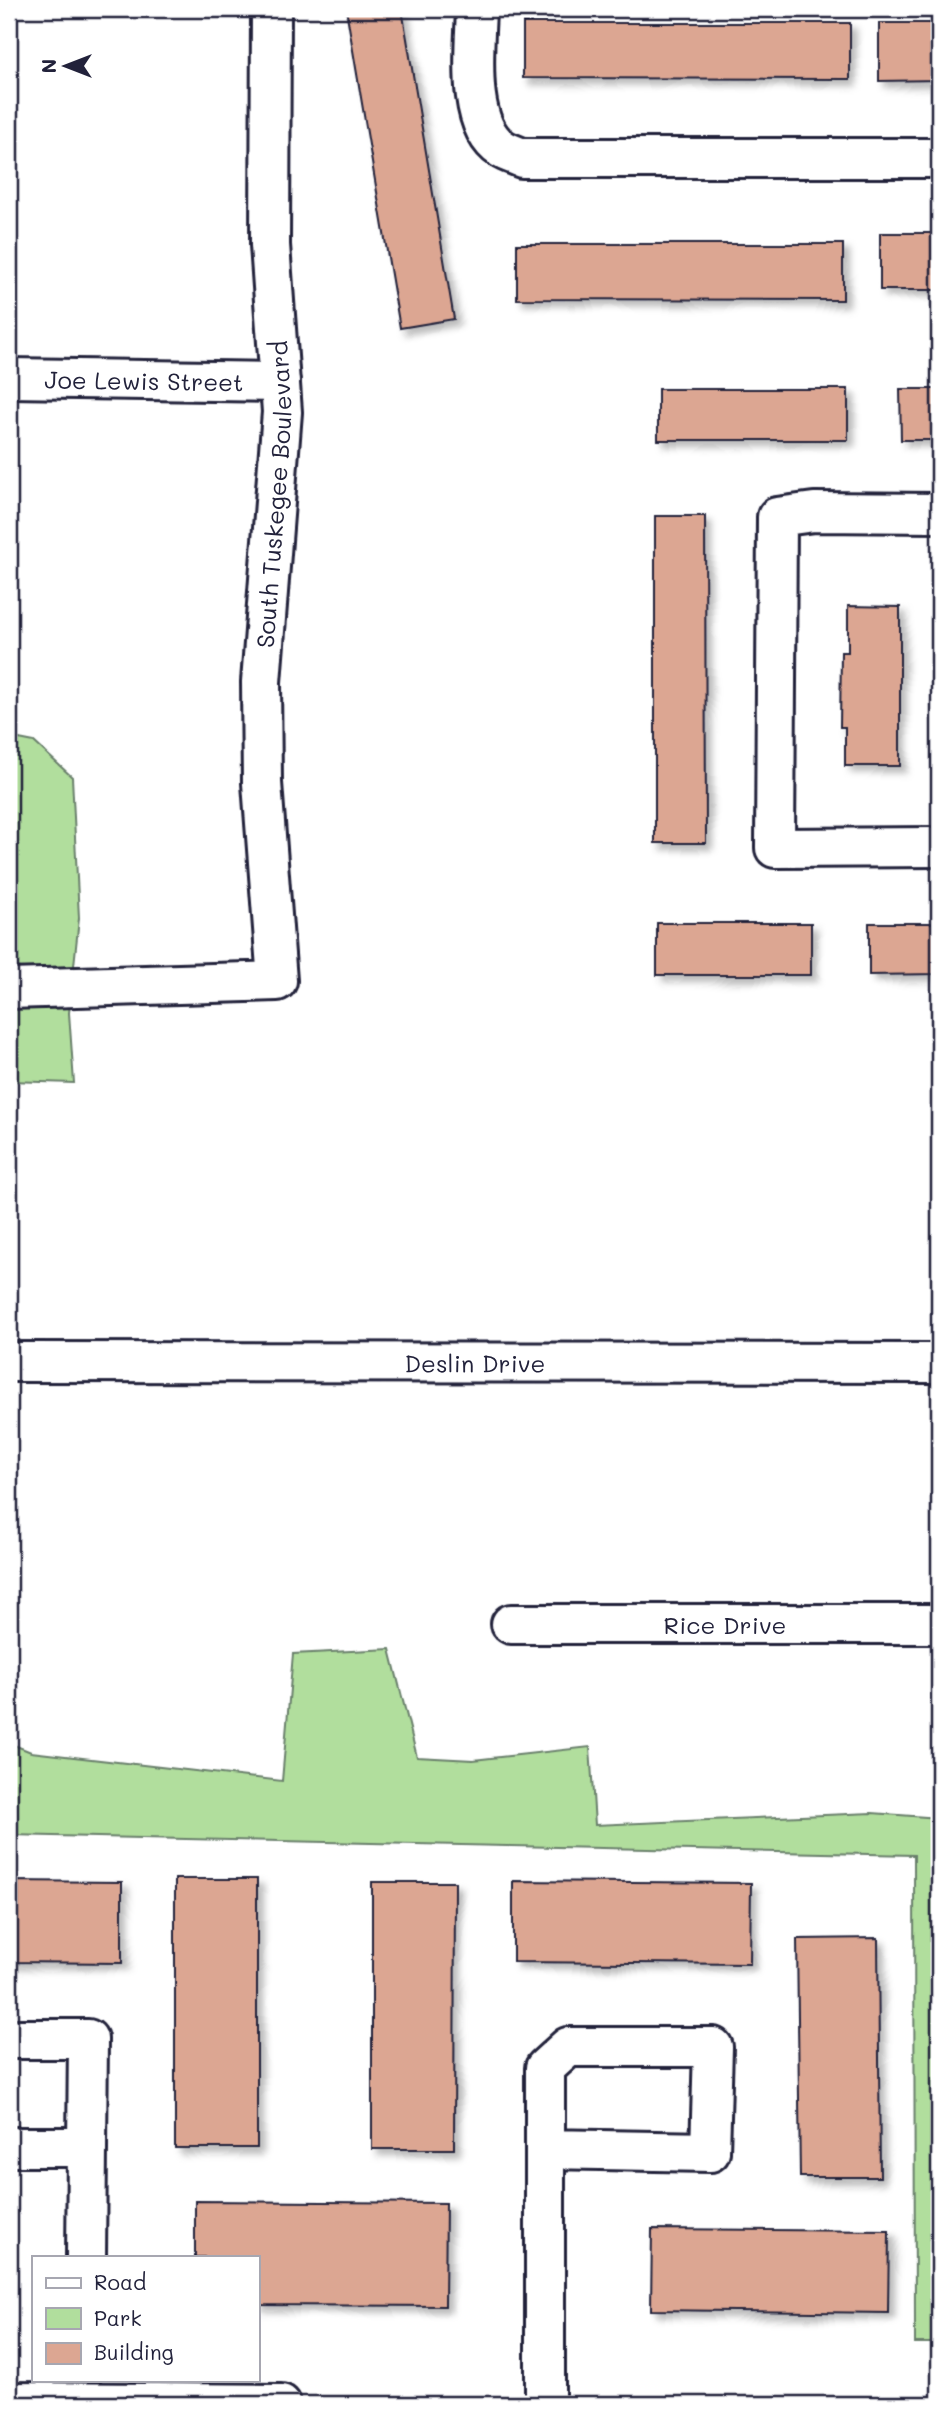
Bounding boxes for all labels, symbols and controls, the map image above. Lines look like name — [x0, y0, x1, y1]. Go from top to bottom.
north arrow — [32, 32, 102, 102]
text: N — [36, 59, 61, 73]
street label: South Tuskegee Boulevard — [248, 340, 298, 649]
street label: Joe Lewis Street — [44, 363, 244, 397]
street label: Deslin Drive — [405, 1347, 545, 1378]
street label: Rice Drive — [664, 1609, 786, 1640]
legend — [32, 2256, 259, 2382]
text: Road — [94, 2268, 146, 2295]
text: Park — [94, 2304, 142, 2331]
text: Building — [94, 2338, 174, 2365]

